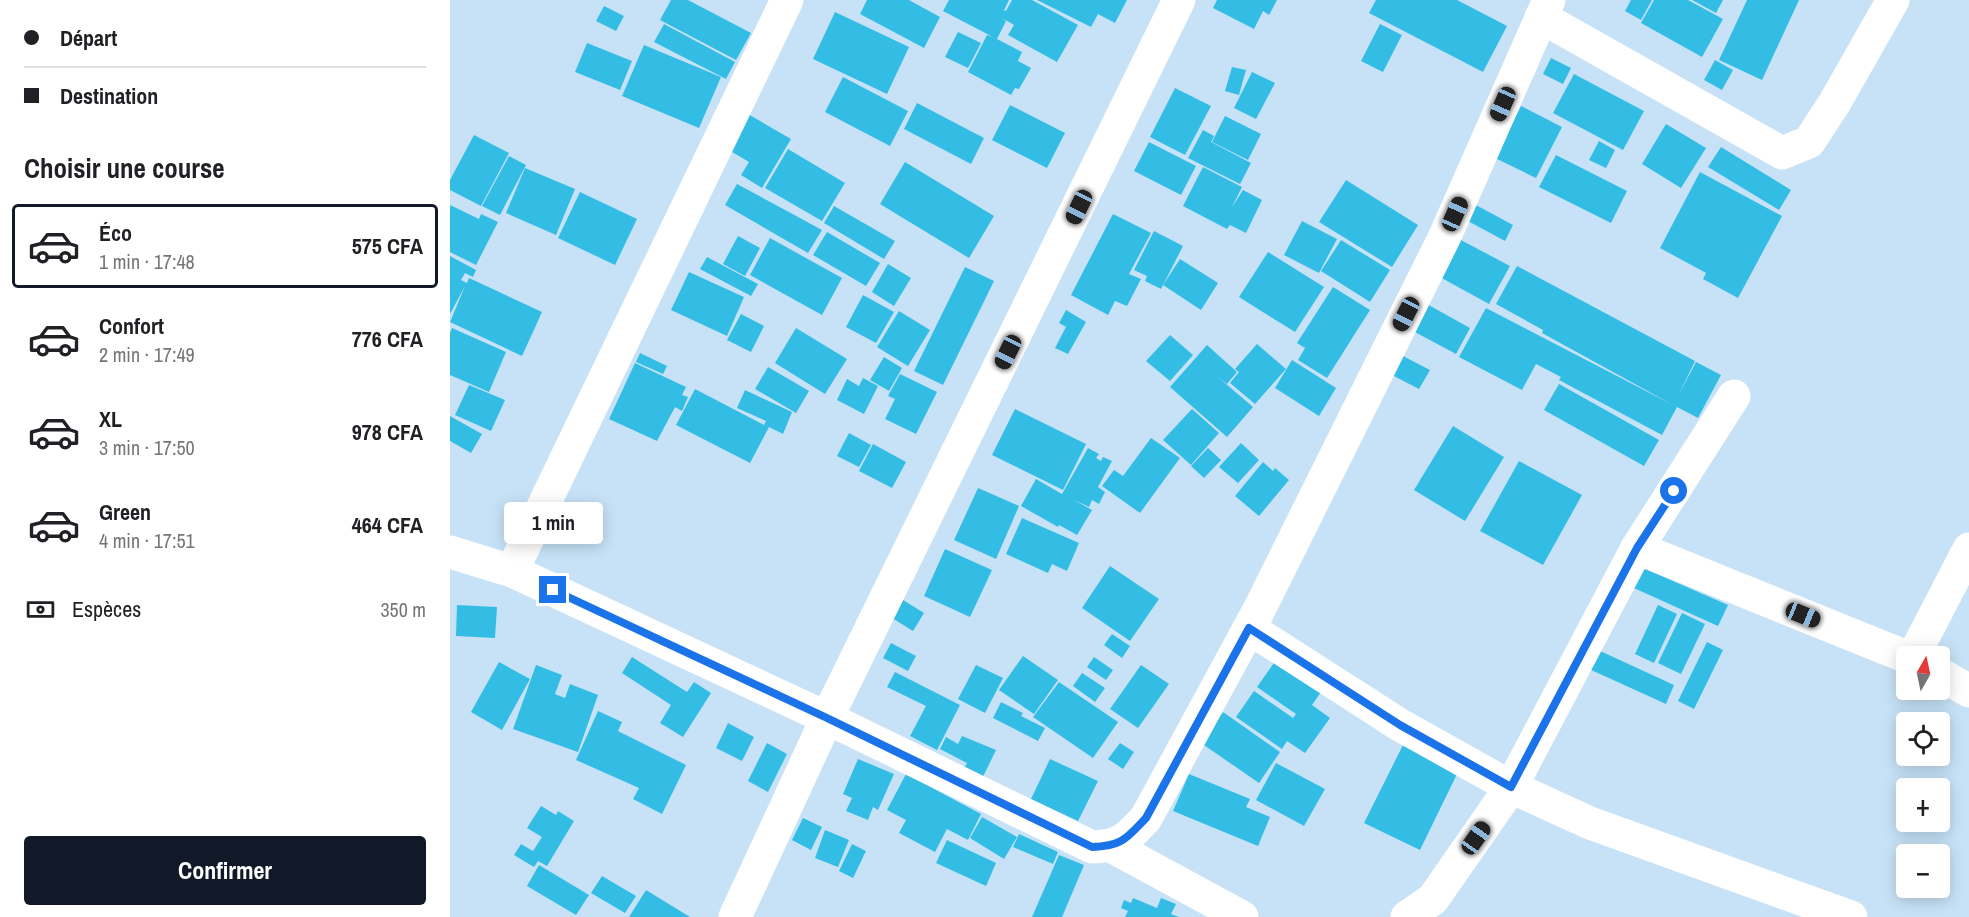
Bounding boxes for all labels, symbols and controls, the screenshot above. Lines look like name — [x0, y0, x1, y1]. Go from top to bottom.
text: Départ — [60, 23, 117, 53]
text: Destination — [60, 81, 158, 111]
car — [1487, 84, 1519, 124]
text: Choisir une course — [24, 150, 225, 186]
car — [1063, 187, 1095, 227]
car — [1439, 194, 1471, 234]
text: Éco — [99, 218, 132, 248]
icon: car — [27, 219, 81, 273]
text: 575 CFA — [352, 231, 423, 261]
text: 1 min · 17:48 — [99, 248, 195, 275]
car — [1390, 294, 1422, 334]
text: Confort — [99, 311, 164, 341]
icon: car — [27, 312, 81, 366]
text: 776 CFA — [352, 324, 423, 354]
car — [992, 332, 1024, 372]
text: 2 min · 17:49 — [99, 341, 195, 368]
text: XL — [99, 404, 122, 434]
icon: car — [27, 405, 81, 459]
text: 978 CFA — [352, 417, 423, 447]
text: 3 min · 17:50 — [99, 434, 195, 461]
route start — [1660, 477, 1687, 504]
text: Green — [99, 497, 151, 527]
icon: car — [27, 498, 81, 552]
callout: 1 min — [504, 503, 602, 545]
text: 1 min — [532, 509, 575, 536]
text: 464 CFA — [352, 510, 423, 540]
text: 4 min · 17:51 — [99, 527, 195, 554]
route end — [539, 576, 566, 603]
icon: cash — [24, 593, 57, 626]
text: Espèces — [72, 594, 141, 624]
text: 350 m — [380, 596, 426, 623]
car — [1783, 600, 1823, 630]
north arrow — [1896, 646, 1950, 700]
map controls — [1896, 646, 1950, 898]
button: locate — [1896, 712, 1950, 766]
button: + — [1896, 778, 1950, 832]
car — [1458, 818, 1494, 858]
button: Confirmer — [24, 836, 426, 905]
button: − — [1896, 844, 1950, 898]

